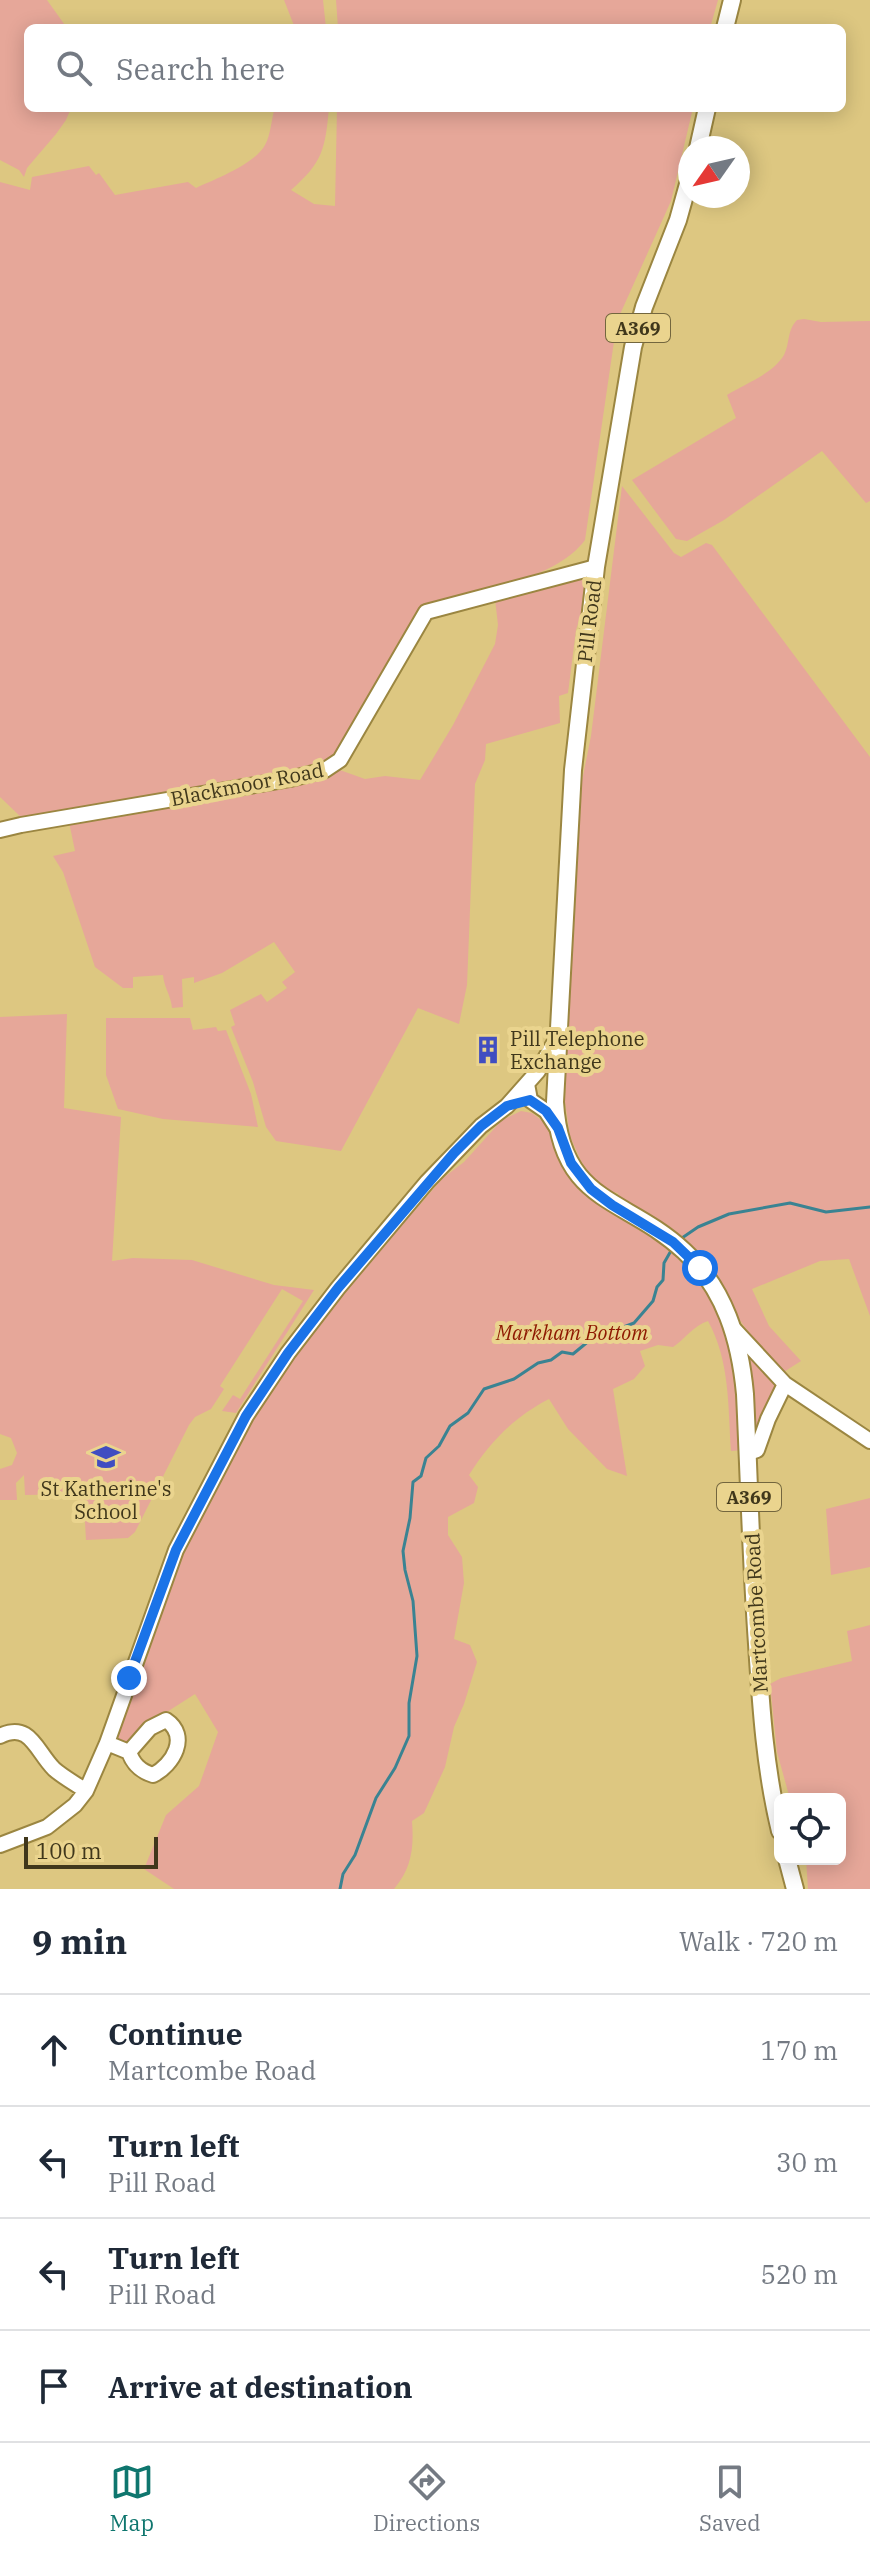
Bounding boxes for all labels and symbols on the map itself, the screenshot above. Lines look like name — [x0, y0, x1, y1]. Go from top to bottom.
north arrow — [678, 136, 750, 208]
road number: A369 — [606, 314, 670, 342]
street label: Pill Road — [571, 578, 607, 664]
street label: Blackmoor Road — [168, 756, 326, 812]
place label: Pill Telephone Exchange — [510, 1025, 645, 1075]
building icon: Pill Telephone Exchange — [473, 1035, 503, 1065]
route start — [682, 1250, 718, 1286]
park label: Markham Bottom — [495, 1319, 648, 1346]
school or university icon: St Katherine's School — [91, 1442, 121, 1472]
place label: St Katherine's School — [40, 1475, 172, 1525]
road number: A369 — [717, 1483, 781, 1511]
street label: Martcombe Road — [738, 1532, 774, 1694]
route end — [111, 1660, 147, 1696]
scale bar — [24, 1833, 158, 1869]

